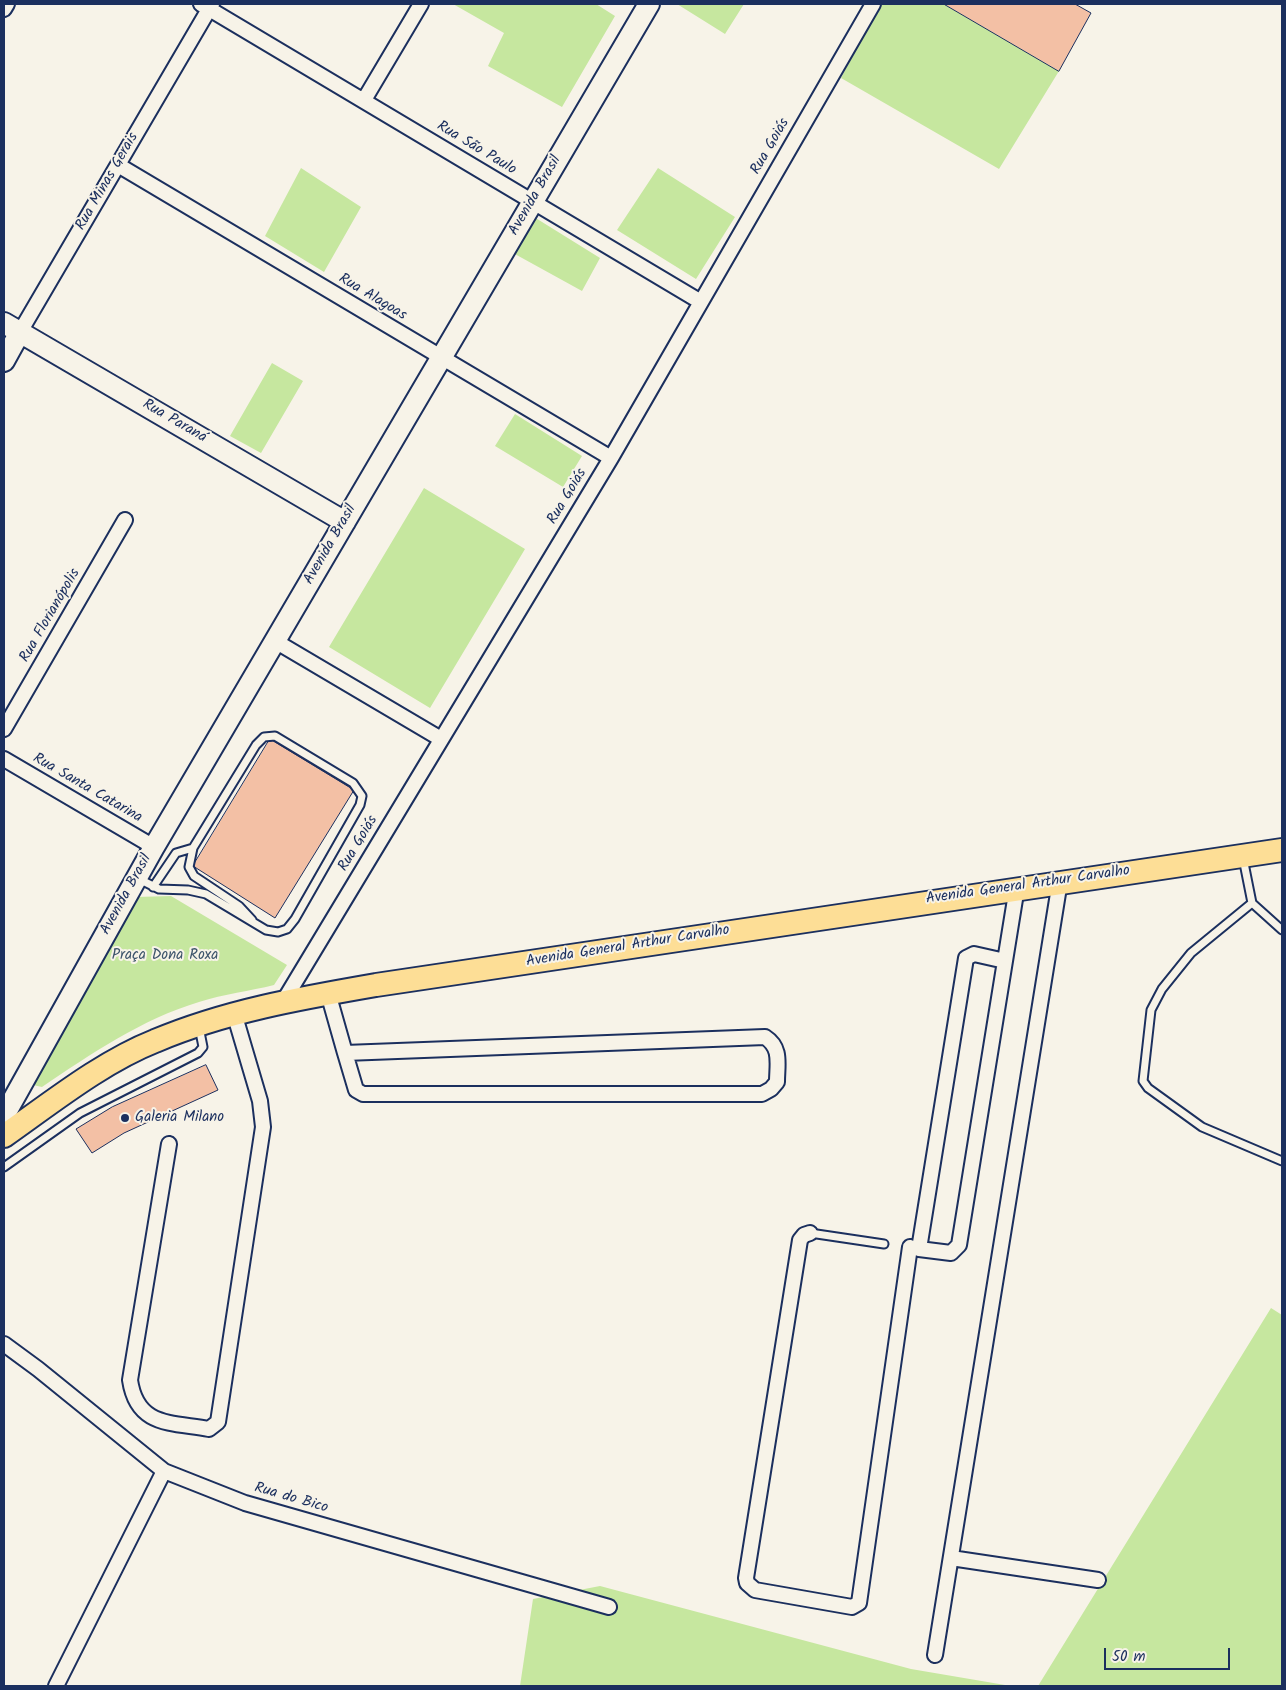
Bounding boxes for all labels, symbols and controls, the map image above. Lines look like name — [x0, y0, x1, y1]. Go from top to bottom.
street label: Rua Goiás — [748, 116, 794, 178]
street label: Rua São Paulo — [433, 118, 519, 180]
street label: Rua Minas Gerais — [73, 130, 143, 234]
street label: Avenida Brasil — [506, 153, 566, 239]
street label: Rua Alagoas — [335, 271, 409, 325]
street label: Rua Paraná — [139, 396, 209, 448]
street label: Rua Goiás — [544, 466, 592, 528]
street label: Avenida Brasil — [301, 502, 361, 588]
street label: Rua Florianópolis — [17, 566, 85, 666]
street label: Rua Santa Catarina — [29, 750, 145, 828]
street label: Rua Goiás — [335, 813, 383, 875]
street label: Avenida Brasil — [97, 852, 157, 938]
street label: Avenida General Arthur Carvalho — [925, 863, 1131, 909]
street label: Avenida General Arthur Carvalho — [525, 922, 731, 972]
park label: Praça Dona Roxa — [112, 947, 218, 965]
place label: Galeria Milano — [135, 1109, 224, 1127]
marker: Galeria Milano — [119, 1112, 131, 1124]
street label: Rua do Bico — [252, 1480, 330, 1518]
scale bar — [1106, 1638, 1232, 1670]
text: 50 m — [1112, 1645, 1146, 1669]

